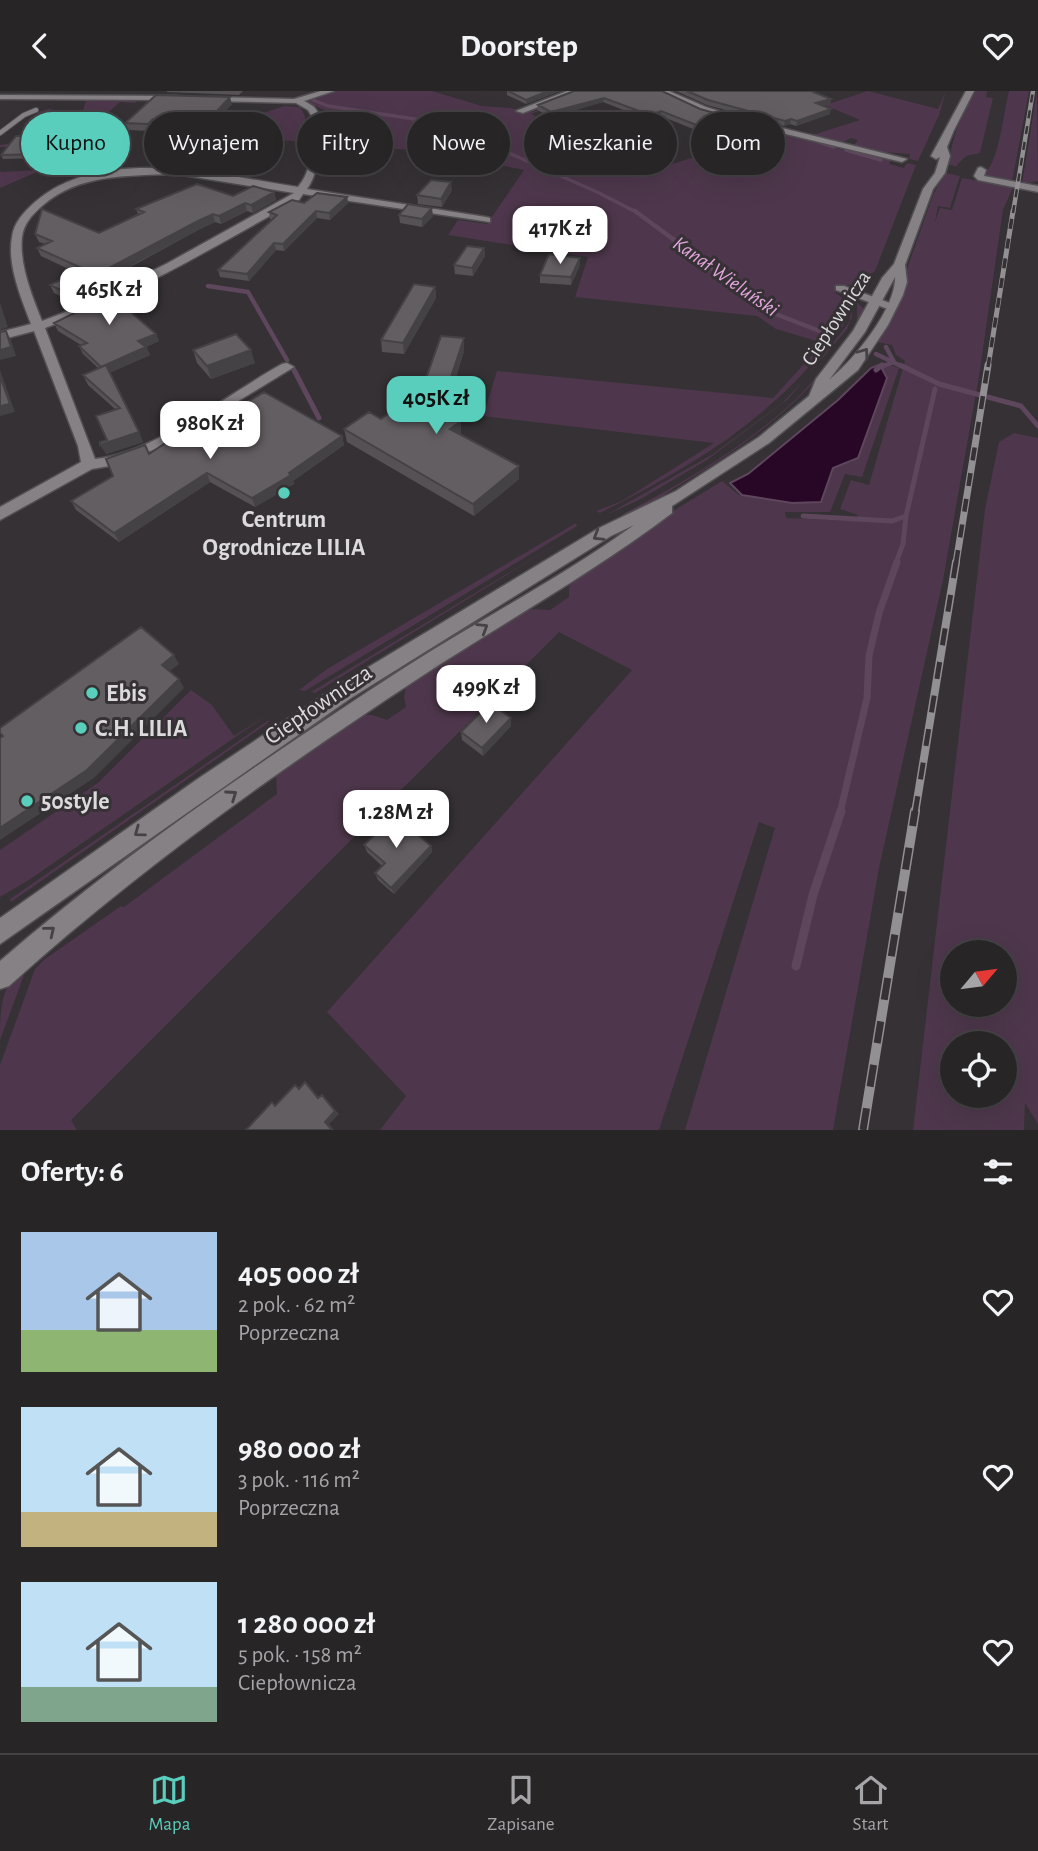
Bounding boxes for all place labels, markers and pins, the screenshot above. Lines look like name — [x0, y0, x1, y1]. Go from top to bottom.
pin: 417K zł — [495, 207, 625, 266]
pin: 465K zł — [44, 267, 174, 327]
pin: 405K zł — [371, 377, 501, 436]
pin: 980K zł — [145, 401, 275, 461]
marker: Centrum Ogrodnicze LILIA — [276, 485, 292, 501]
place label: Centrum Ogrodnicze LILIA — [203, 508, 366, 560]
pin: 499K zł — [421, 665, 551, 725]
place label: Ebis — [106, 682, 146, 706]
marker: Ebis — [84, 685, 100, 701]
place label: C.H. LILIA — [95, 717, 188, 741]
marker: C.H. LILIA — [73, 720, 89, 736]
place label: 50style — [41, 790, 110, 814]
pin: 1.28M zł — [324, 791, 468, 850]
marker: 50style — [19, 793, 35, 809]

